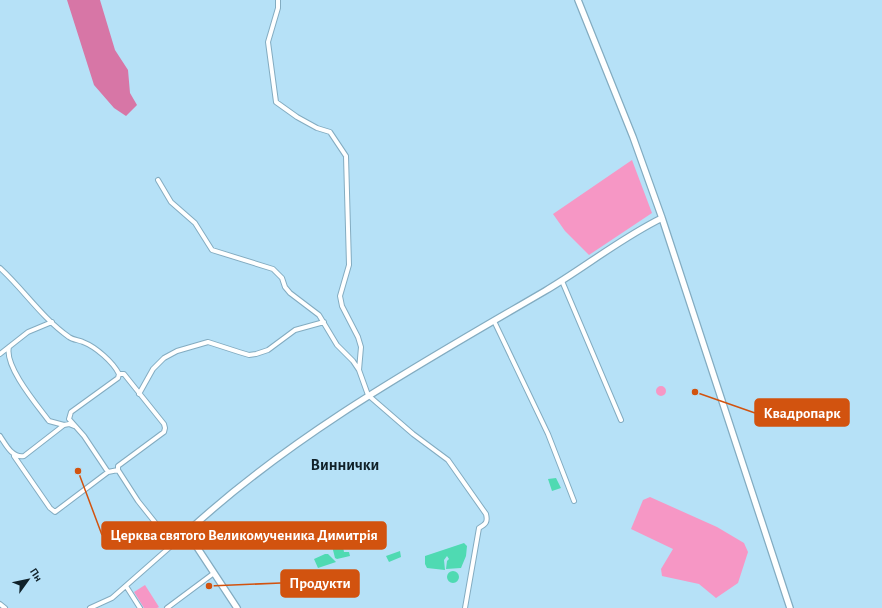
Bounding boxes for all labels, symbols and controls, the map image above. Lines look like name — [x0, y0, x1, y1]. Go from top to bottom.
callout: Квадропарк — [755, 399, 849, 426]
text: Квадропарк — [763, 406, 841, 421]
district label: Виннички — [311, 457, 379, 473]
callout: Церква святого Великомученика Димитрія — [102, 522, 386, 549]
text: Церква святого Великомученика Димитрія — [110, 528, 378, 543]
north arrow — [8, 560, 48, 600]
text: Пн — [28, 566, 44, 583]
callout: Продукти — [281, 570, 359, 597]
text: Продукти — [289, 576, 351, 591]

